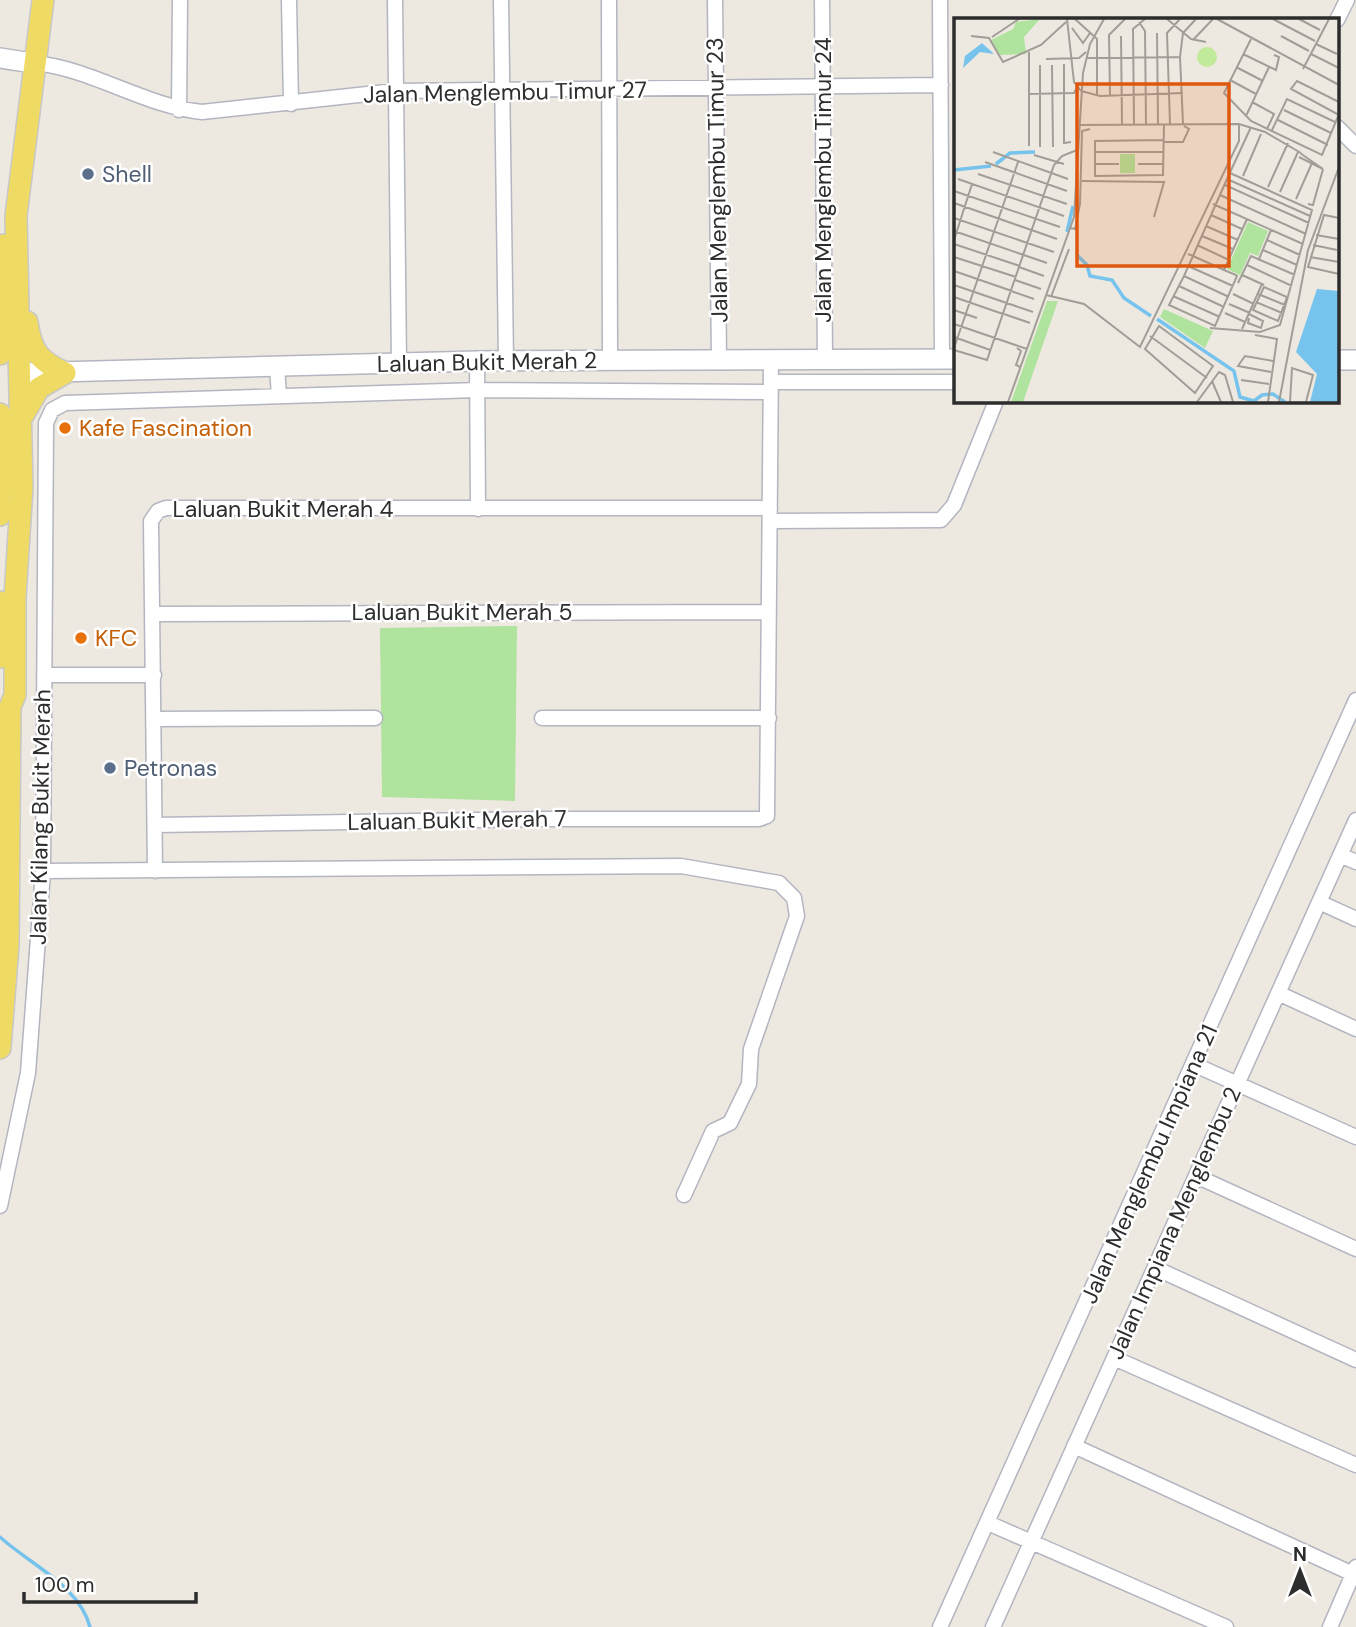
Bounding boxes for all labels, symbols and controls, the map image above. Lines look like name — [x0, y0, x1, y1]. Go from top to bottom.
inset map — [954, 18, 1338, 402]
street label: Jalan Menglembu Timur 23 — [700, 37, 734, 323]
street label: Jalan Menglembu Timur 24 — [808, 37, 838, 323]
street label: Jalan Menglembu Timur 27 — [363, 75, 647, 109]
place label: Shell — [102, 159, 152, 189]
marker: Shell — [80, 166, 96, 182]
street label: Laluan Bukit Merah 2 — [377, 345, 597, 379]
place label: Kafe Fascination — [79, 413, 252, 443]
marker: Kafe Fascination — [57, 420, 73, 436]
street label: Laluan Bukit Merah 4 — [173, 494, 393, 524]
street label: Laluan Bukit Merah 5 — [352, 597, 572, 627]
place label: KFC — [95, 623, 137, 653]
marker: KFC — [73, 630, 89, 646]
street label: Jalan Kilang Bukit Merah — [23, 689, 57, 945]
place label: Petronas — [124, 753, 217, 783]
marker: Petronas — [102, 760, 118, 776]
street label: Laluan Bukit Merah 7 — [347, 803, 567, 837]
street label: Jalan Menglembu Impiana 21 — [1074, 1020, 1224, 1308]
street label: Jalan Impiana Menglembu 2 — [1100, 1082, 1248, 1364]
north arrow — [1265, 1536, 1335, 1606]
text: N — [1293, 1542, 1307, 1567]
scale bar — [24, 1560, 196, 1604]
text: 100 m — [35, 1571, 95, 1599]

